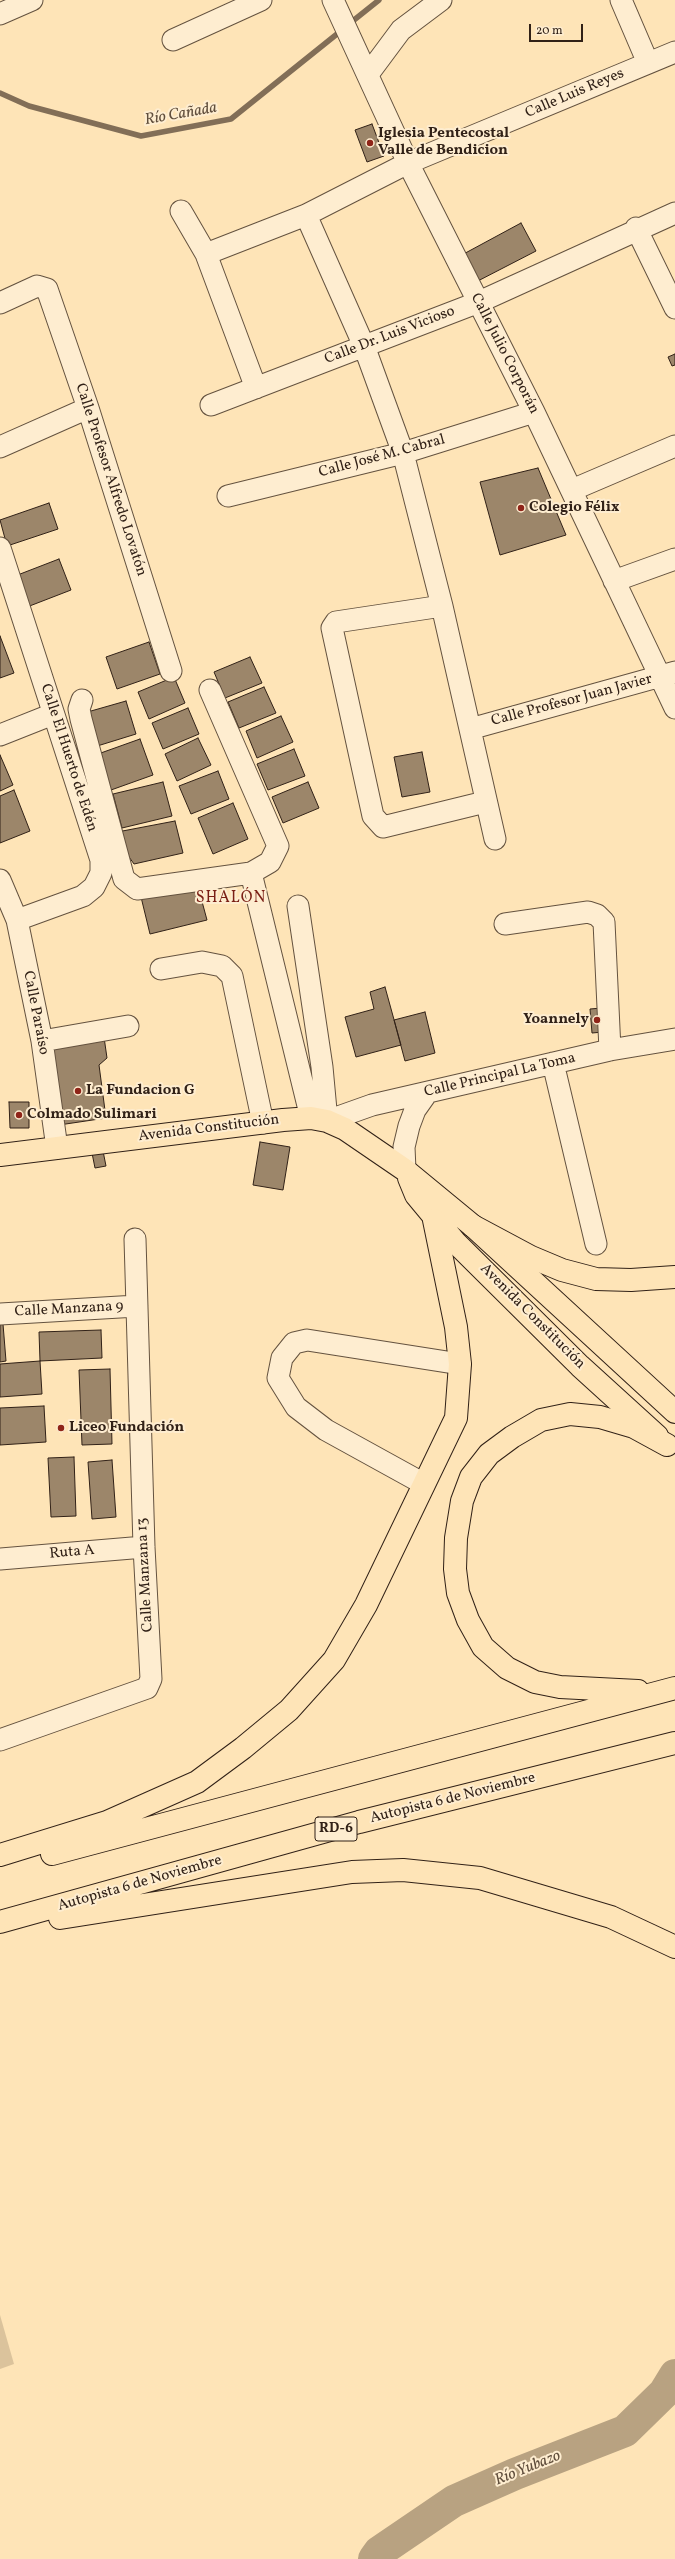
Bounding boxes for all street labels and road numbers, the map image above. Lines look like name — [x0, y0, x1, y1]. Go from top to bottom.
street label: Calle Luis Reyes — [523, 65, 627, 123]
street label: Calle Julio Corporán — [466, 291, 542, 417]
street label: Calle Dr. Luis Vicioso — [322, 303, 458, 369]
street label: Calle Profesor Alfredo Lovatón — [70, 381, 150, 579]
street label: Calle José M. Cabral — [317, 431, 447, 483]
street label: Calle Profesor Juan Javier — [490, 671, 654, 731]
street label: Calle El Huerto de Edén — [36, 682, 100, 834]
street label: Calle Paraíso — [18, 969, 52, 1057]
street label: Calle Principal La Toma — [423, 1050, 577, 1102]
street label: Avenida Constitución — [138, 1111, 280, 1147]
street label: Avenida Constitución — [476, 1261, 588, 1373]
street label: Calle Manzana 9 — [14, 1298, 124, 1322]
street label: Calle Manzana 13 — [134, 1517, 158, 1633]
street label: Ruta A — [49, 1542, 95, 1564]
street label: Autopista 6 de Noviembre — [369, 1770, 537, 1828]
road number: RD-6 — [315, 1817, 357, 1841]
street label: Autopista 6 de Noviembre — [56, 1852, 224, 1916]

